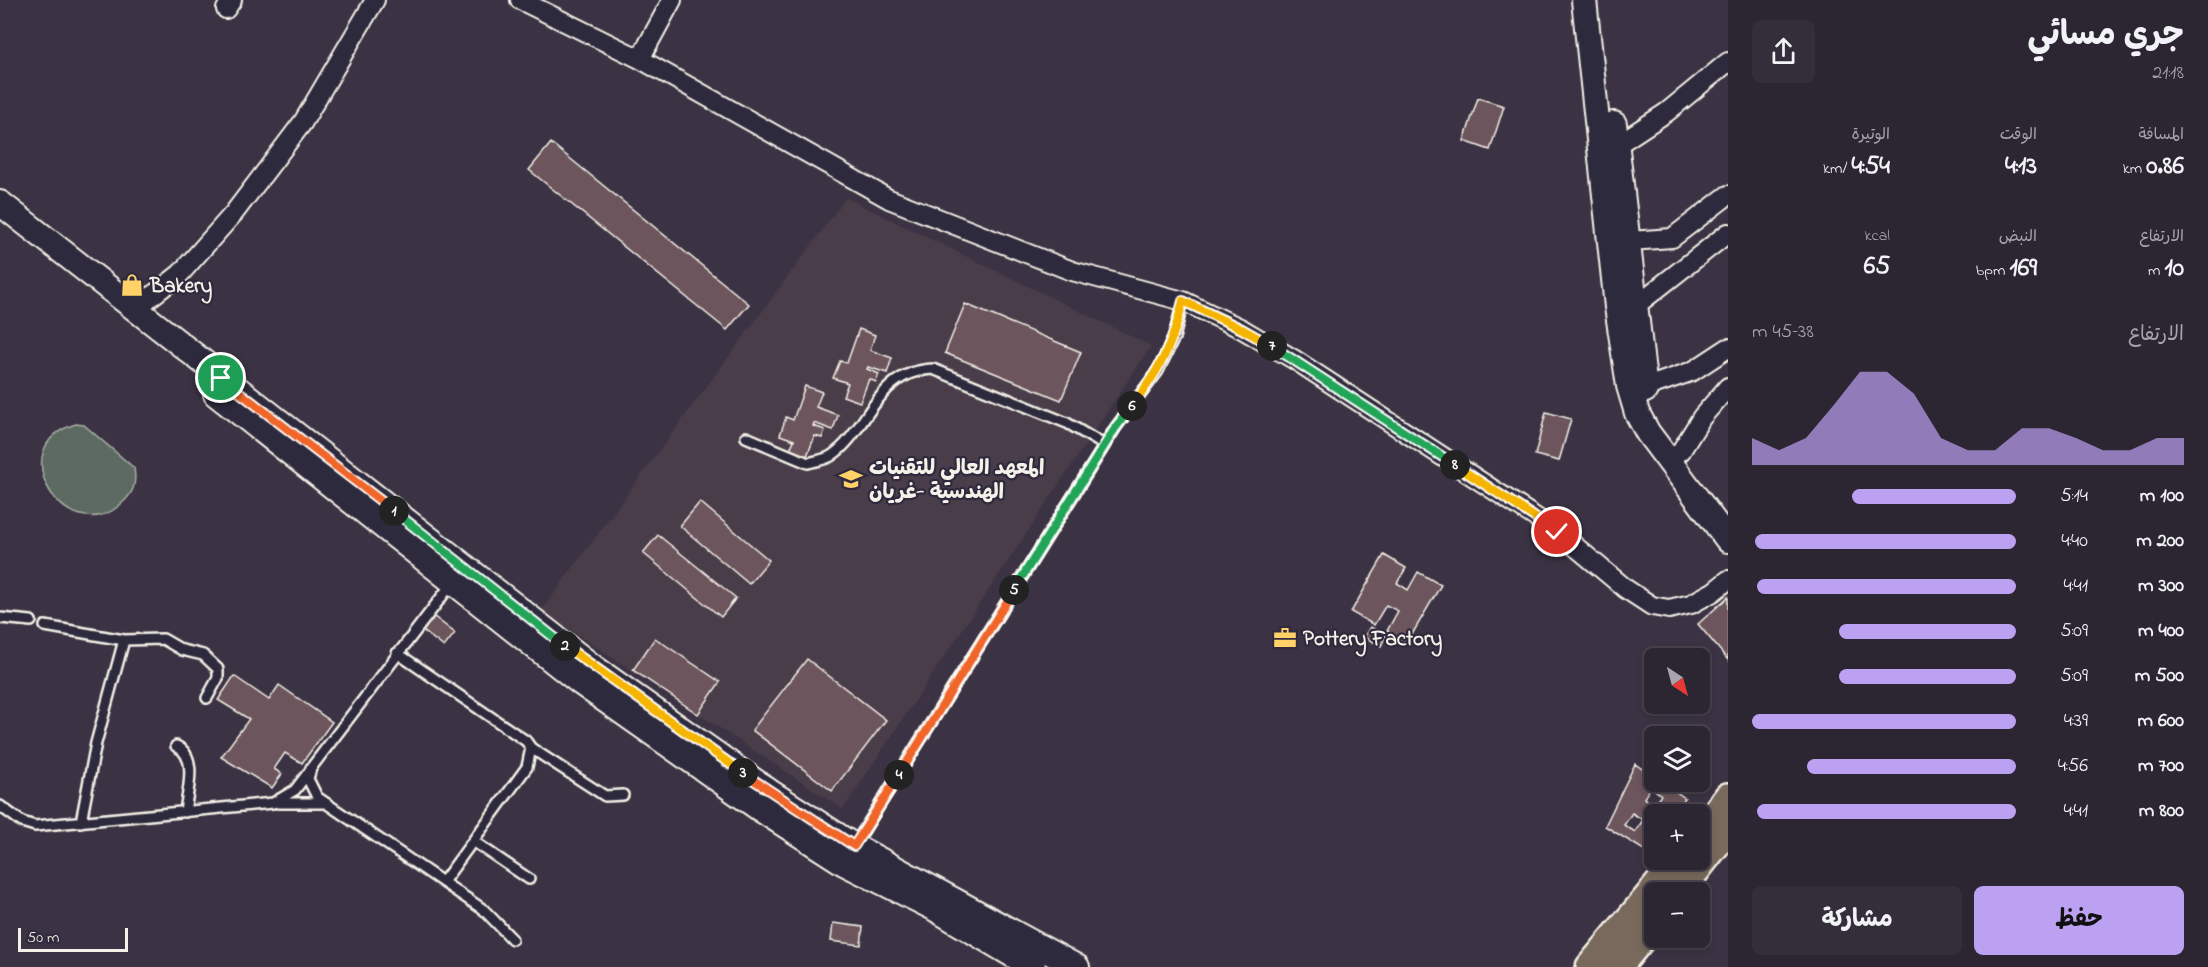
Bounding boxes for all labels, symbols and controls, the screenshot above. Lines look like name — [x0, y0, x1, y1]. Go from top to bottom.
text: جري مسائي — [2027, 12, 2184, 60]
button: share — [1752, 20, 1815, 83]
text: 21:18 — [2152, 59, 2184, 88]
text: الوتيرة — [1851, 123, 1890, 147]
text: الوقت — [2000, 123, 2037, 147]
text: المسافة — [2138, 123, 2184, 147]
text: 4:54 — [1851, 148, 1890, 186]
text: 4:13 — [2005, 148, 2037, 186]
text: 0.86 — [2146, 148, 2184, 186]
text: /km — [1823, 157, 1851, 181]
text: km — [2123, 157, 2146, 181]
text: kcal — [1865, 224, 1890, 248]
text: النبض — [1999, 225, 2037, 249]
text: الارتفاع — [2139, 225, 2184, 249]
text: 65 — [1864, 248, 1890, 286]
text: 169 — [2009, 250, 2037, 288]
text: 10 — [2164, 250, 2184, 288]
text: bpm — [1976, 259, 2009, 283]
text: m — [2148, 259, 2164, 283]
shop icon: Bakery — [119, 272, 145, 298]
place label: Bakery — [149, 272, 213, 304]
text: 38–45 m — [1752, 318, 1814, 347]
text: الارتفاع — [2128, 321, 2184, 350]
pin: 7 — [1257, 331, 1287, 361]
text: 7 — [1269, 334, 1275, 358]
pin — [195, 352, 246, 403]
icon: arrive — [204, 361, 237, 394]
pin: 6 — [1117, 391, 1147, 421]
text: 6 — [1128, 394, 1136, 418]
pin: 8 — [1440, 450, 1470, 480]
text: 8 — [1452, 453, 1458, 477]
place label: المعهد العالي للتقنيات الهندسية -غريان — [869, 454, 1044, 508]
school or university icon: المعهد العالي للتقنيات الهندسية -غريان — [838, 466, 864, 492]
text: 5:14 — [2060, 482, 2088, 511]
text: 100 m — [2140, 482, 2184, 511]
pin: 1 — [379, 496, 409, 526]
text: 1 — [391, 499, 397, 523]
pin — [1531, 506, 1582, 557]
icon: check — [1540, 515, 1573, 548]
text: 4:40 — [2061, 527, 2088, 556]
text: 200 m — [2136, 527, 2184, 556]
text: 4:41 — [2063, 572, 2088, 601]
text: 300 m — [2138, 572, 2184, 601]
pin: 5 — [999, 575, 1029, 605]
text: 5 — [1009, 578, 1019, 602]
text: 5:09 — [2060, 617, 2088, 646]
text: 400 m — [2138, 617, 2184, 646]
office icon: Pottery Factory — [1272, 625, 1298, 651]
place label: Pottery Factory — [1303, 625, 1443, 657]
pin: 2 — [550, 631, 580, 661]
text: 2 — [561, 634, 569, 658]
north arrow — [1644, 648, 1710, 714]
map controls — [1644, 648, 1710, 948]
text: 5:09 — [2060, 662, 2088, 691]
text: 500 m — [2135, 662, 2184, 691]
text: 4:39 — [2064, 707, 2088, 736]
text: 600 m — [2137, 707, 2184, 736]
button: layers — [1644, 726, 1710, 792]
text: 4:56 — [2058, 752, 2088, 781]
text: 700 m — [2138, 752, 2184, 781]
pin: 3 — [728, 758, 758, 788]
pin: 4 — [884, 760, 914, 790]
text: 3 — [740, 761, 746, 785]
text: 4 — [896, 763, 902, 787]
text: 4:41 — [2063, 797, 2088, 826]
text: 800 m — [2139, 797, 2184, 826]
button: + — [1644, 804, 1710, 870]
button: − — [1644, 882, 1710, 948]
button: مشاركة — [1752, 886, 1962, 955]
button: حفظ — [1974, 886, 2184, 955]
scale bar — [18, 925, 128, 952]
text: 50 m — [27, 926, 59, 950]

